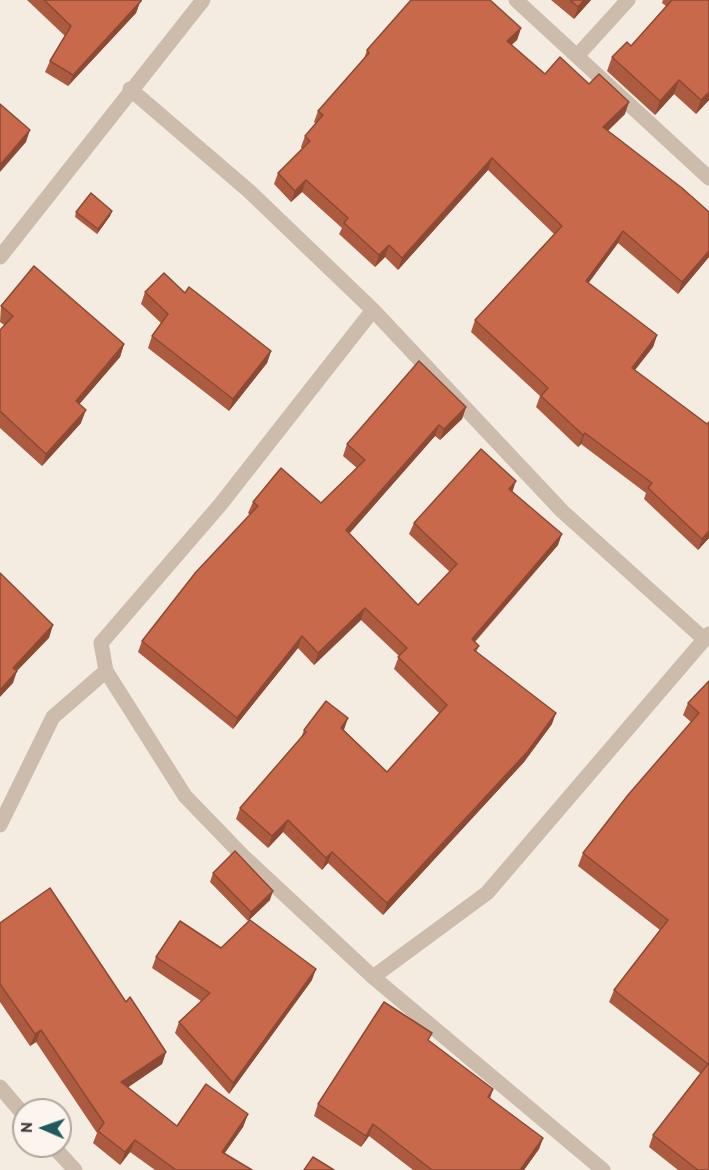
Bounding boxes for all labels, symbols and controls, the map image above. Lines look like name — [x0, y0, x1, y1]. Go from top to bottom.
north arrow — [12, 1098, 72, 1158]
text: N — [16, 1122, 36, 1133]

